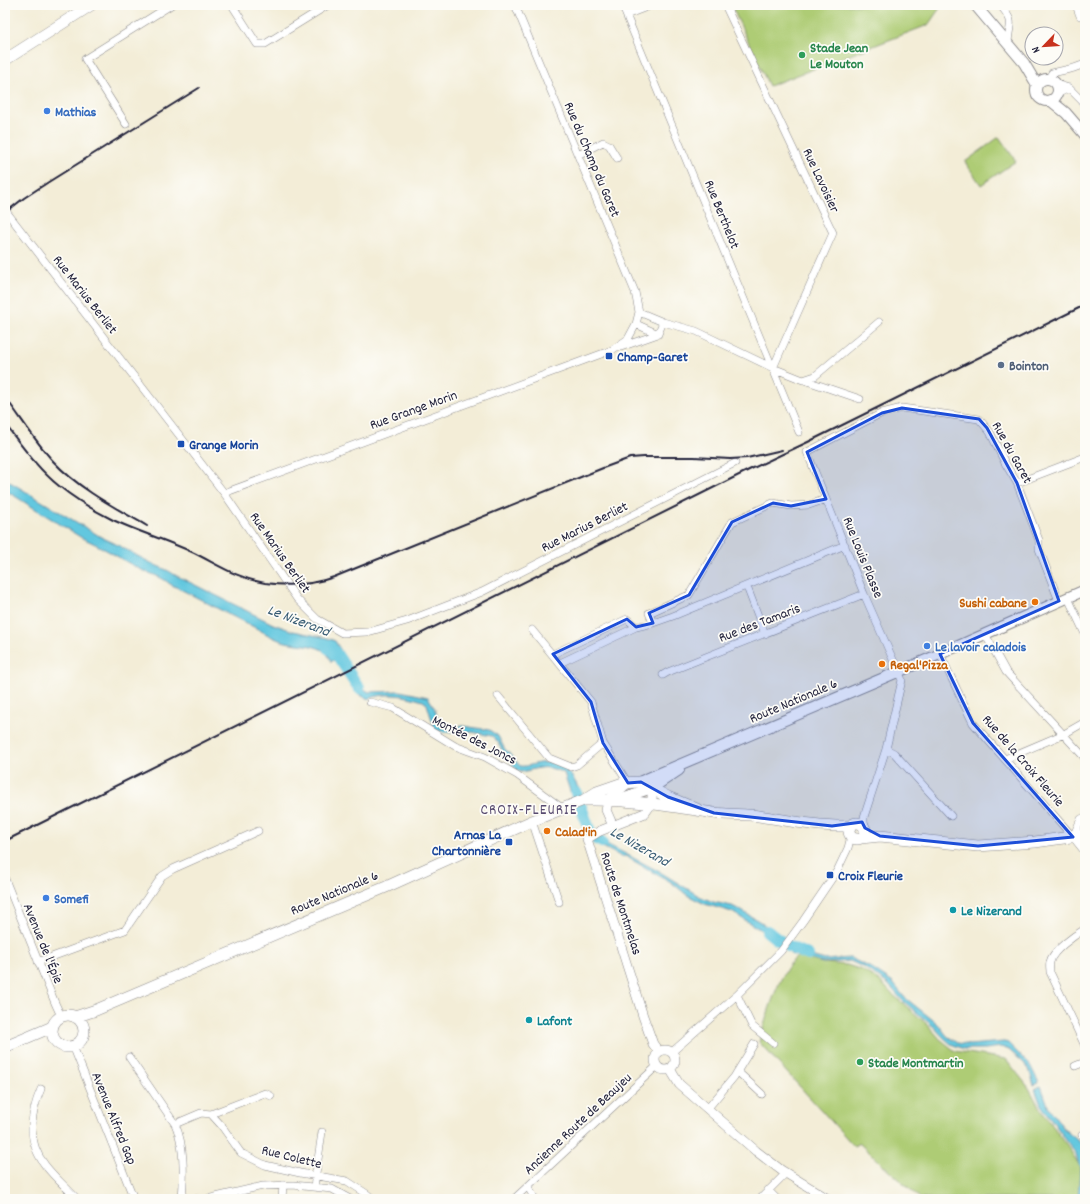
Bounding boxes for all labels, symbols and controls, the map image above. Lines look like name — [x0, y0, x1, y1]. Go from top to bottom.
north arrow — [1024, 26, 1064, 66]
place label: Stade Jean Le Mouton — [810, 39, 869, 75]
text: N — [1028, 43, 1045, 55]
marker: Stade Jean Le Mouton — [797, 50, 807, 60]
street label: Rue du Champ du Garet — [558, 99, 624, 220]
place label: Mathias — [55, 103, 96, 123]
marker: Mathias — [42, 106, 52, 116]
street label: Rue Lavoisier — [797, 145, 844, 217]
street label: Rue Berthelot — [698, 177, 744, 252]
street label: Rue Marius Berliet — [47, 252, 122, 339]
place label: Champ-Garet — [617, 348, 689, 368]
marker: Champ-Garet — [604, 351, 614, 361]
place label: Bointon — [1009, 357, 1049, 377]
marker: Bointon — [996, 360, 1006, 370]
street label: Rue Grange Morin — [367, 386, 460, 436]
street label: Rue du Garet — [986, 418, 1037, 488]
place label: Grange Morin — [189, 436, 259, 456]
marker: Grange Morin — [176, 439, 186, 449]
street label: Rue Marius Berliet — [538, 497, 632, 558]
street label: Rue Marius Berliet — [244, 508, 315, 598]
street label: Rue Louis Plasse — [837, 514, 888, 601]
place label: Sushi cabane — [959, 594, 1027, 614]
marker: Sushi cabane — [1030, 597, 1040, 607]
street label: Rue des Tamaris — [716, 599, 804, 649]
water label: Le Nizerand — [264, 600, 334, 645]
place label: Le lavoir caladois — [935, 638, 1026, 658]
marker: Le lavoir caladois — [922, 641, 932, 651]
place label: Regal'Pizza — [890, 656, 949, 676]
marker: Regal'Pizza — [877, 659, 887, 669]
street label: Route Nationale 6 — [747, 674, 841, 729]
street label: Montée des Joncs — [428, 711, 520, 771]
street label: Rue de la Croix Fleurie — [977, 711, 1068, 812]
district label: CROIX-FLEURIE — [480, 800, 578, 822]
water label: Le Nizerand — [605, 822, 674, 875]
place label: Calad'in — [555, 823, 597, 843]
place label: Arnas La Chartonnière — [432, 826, 502, 862]
marker: Calad'in — [542, 826, 552, 836]
marker: Arnas La Chartonnière — [504, 837, 514, 847]
street label: Route de Montmelas — [594, 850, 646, 958]
street label: Route Nationale 6 — [288, 866, 382, 921]
place label: Croix Fleurie — [838, 867, 903, 887]
marker: Croix Fleurie — [825, 870, 835, 880]
place label: Somefi — [54, 890, 89, 910]
marker: Somefi — [41, 893, 51, 903]
street label: Avenue de l'Épie — [17, 901, 67, 987]
place label: Le Nizerand — [961, 902, 1022, 922]
marker: Le Nizerand — [948, 905, 958, 915]
place label: Lafont — [537, 1012, 573, 1032]
marker: Lafont — [524, 1015, 534, 1025]
place label: Stade Montmartin — [868, 1054, 964, 1074]
marker: Stade Montmartin — [855, 1057, 865, 1067]
street label: Avenue Alfred Gap — [85, 1069, 141, 1168]
street label: Ancienne Route de Beaujeu — [520, 1069, 637, 1180]
street label: Rue Colette — [259, 1141, 324, 1175]

